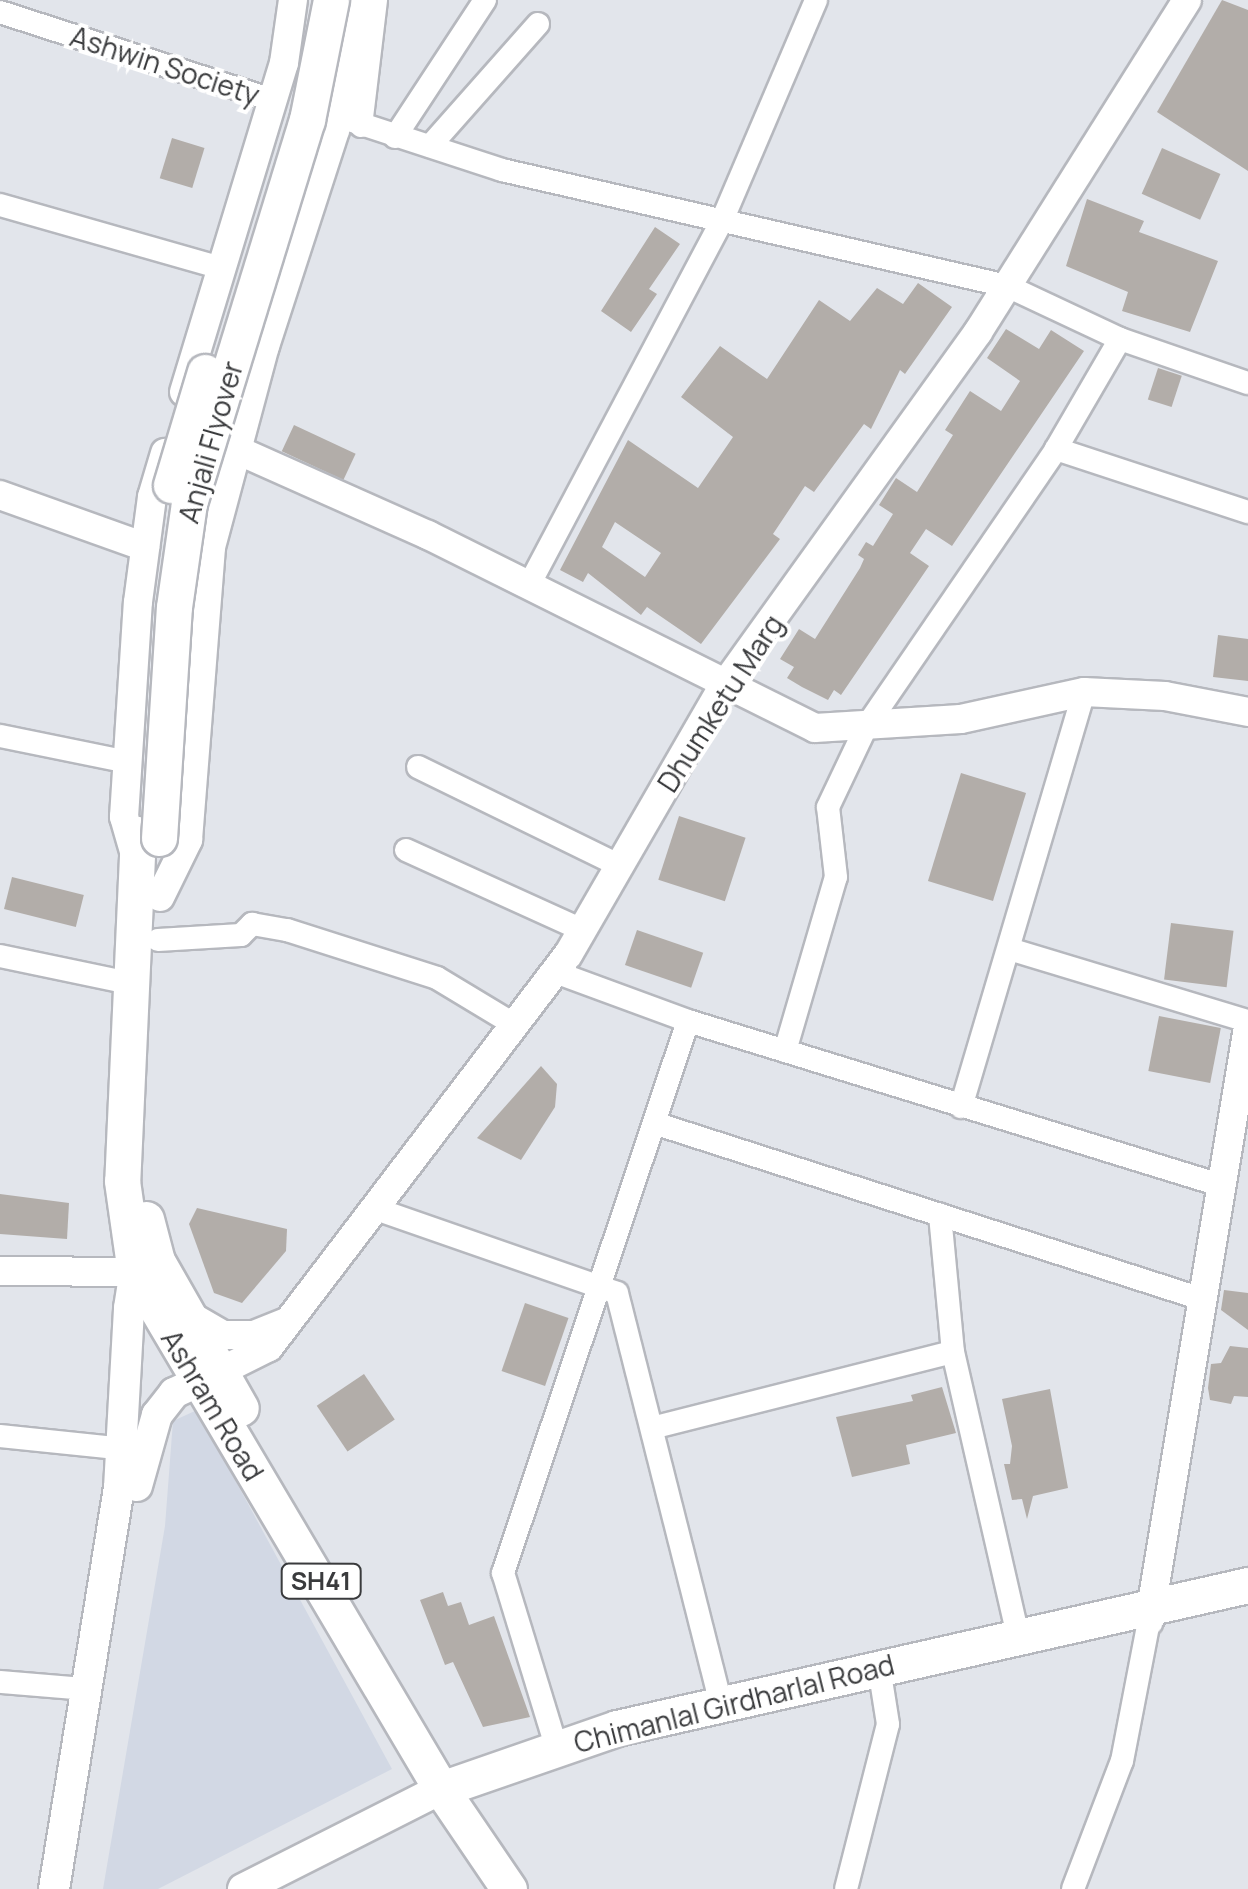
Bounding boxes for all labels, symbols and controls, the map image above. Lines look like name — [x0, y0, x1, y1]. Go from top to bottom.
street label: Ashwin Society — [66, 19, 264, 111]
street label: Anjali Flyover — [171, 357, 249, 527]
street label: Dhumketu Marg — [650, 608, 790, 798]
street label: Ashram Road — [155, 1324, 271, 1486]
road number: SH41 — [278, 1561, 364, 1601]
street label: Chimanlal Girdharlal Road — [570, 1647, 898, 1759]

